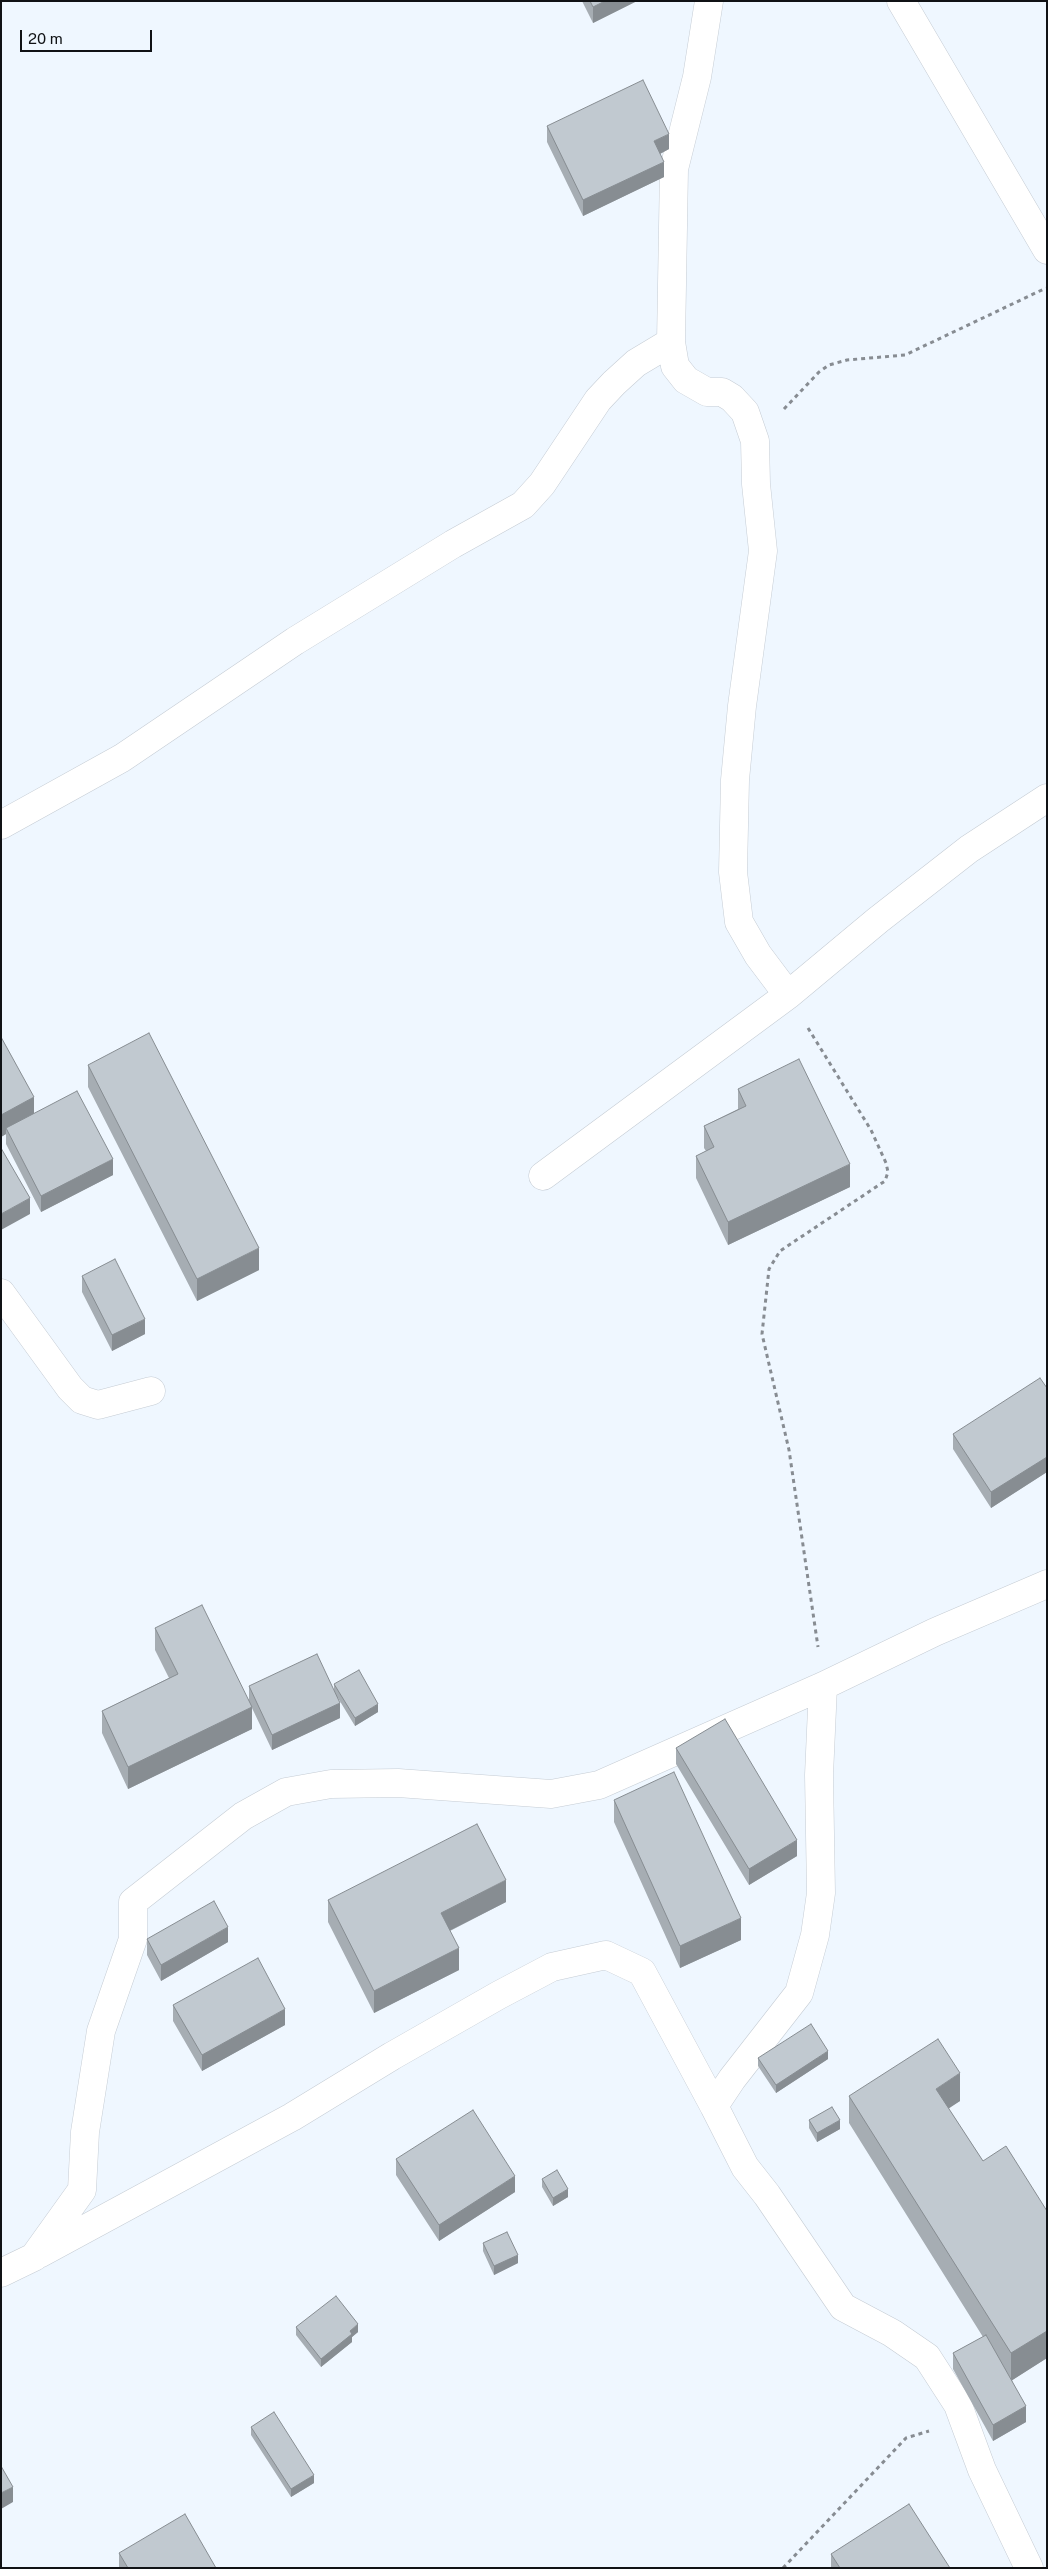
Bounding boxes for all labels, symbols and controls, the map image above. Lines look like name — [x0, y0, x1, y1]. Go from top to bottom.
scale bar — [22, 20, 155, 52]
text: 20 m — [28, 30, 63, 47]

